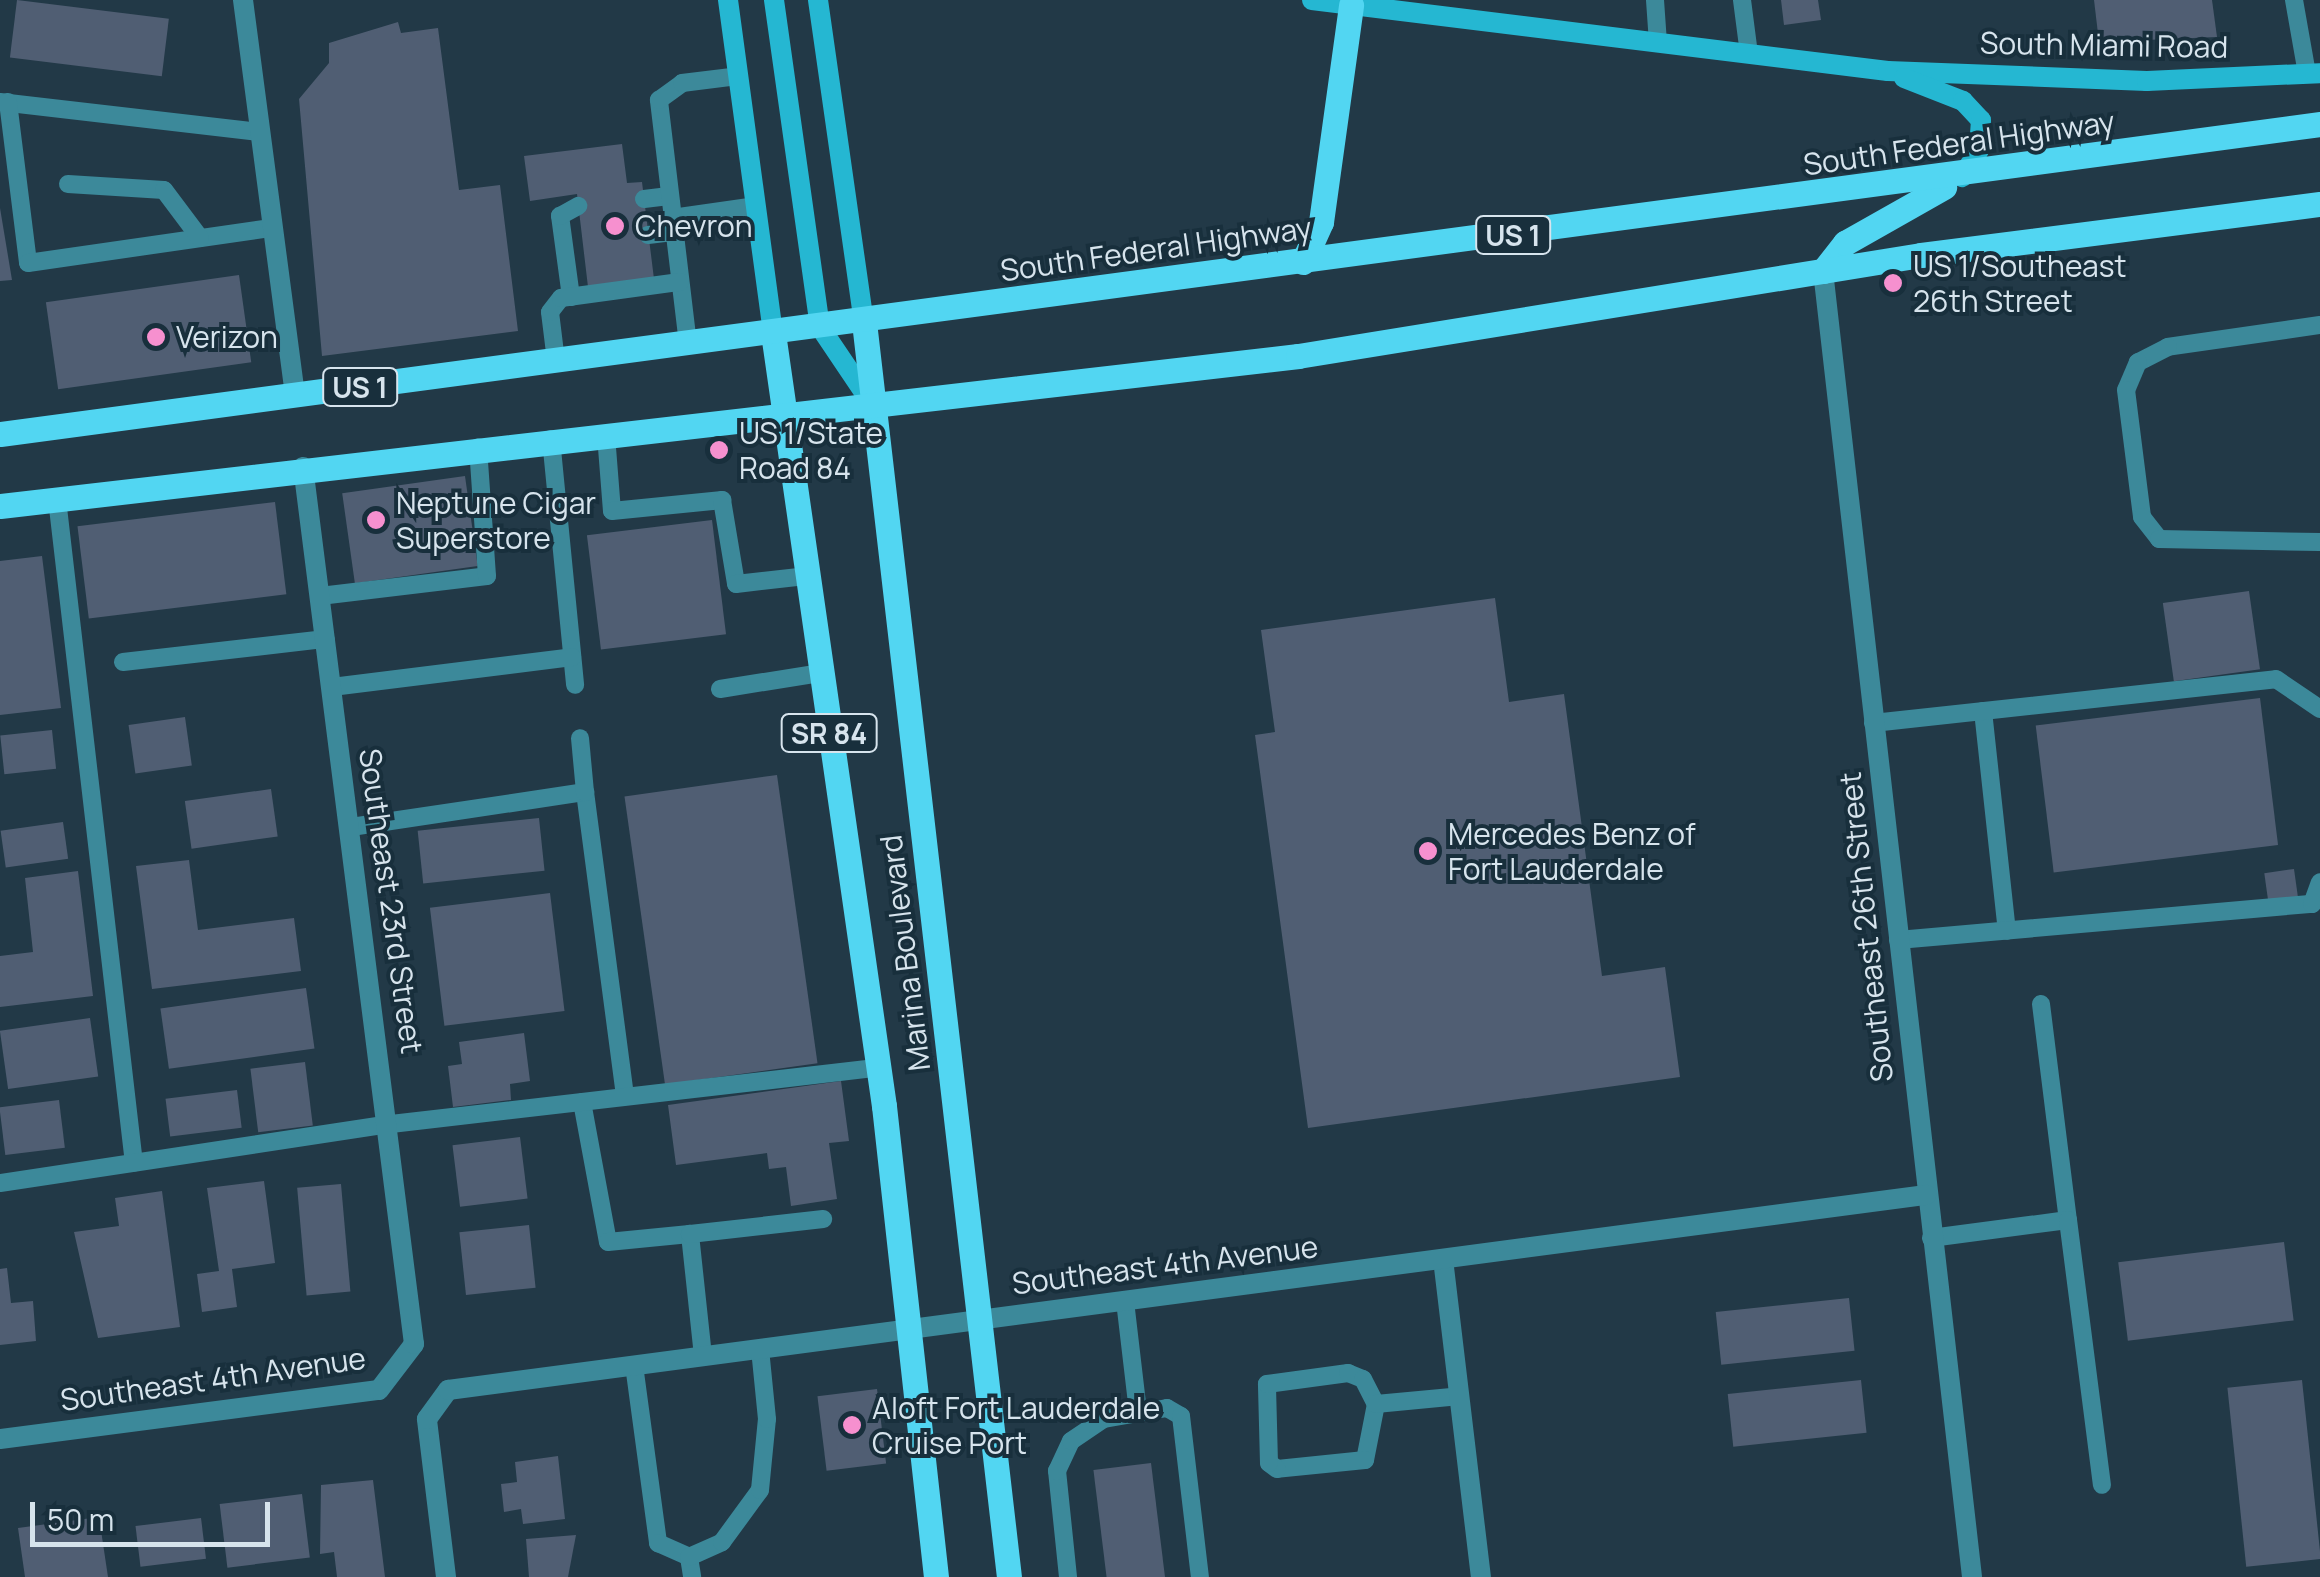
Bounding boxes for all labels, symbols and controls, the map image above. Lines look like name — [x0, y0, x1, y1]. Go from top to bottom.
street label: South Miami Road — [1980, 25, 2228, 65]
street label: South Federal Highway — [1801, 103, 2117, 183]
place label: Chevron — [635, 208, 753, 244]
street label: South Federal Highway — [998, 209, 1314, 289]
road number: US 1 — [1473, 212, 1553, 258]
marker: Chevron — [604, 215, 626, 237]
place label: US 1/Southeast 26th Street — [1913, 248, 2127, 318]
marker: US 1/Southeast 26th Street — [1882, 272, 1904, 294]
place label: Verizon — [176, 319, 278, 355]
marker: Verizon — [145, 326, 167, 348]
road number: US 1 — [320, 364, 400, 410]
place label: US 1/State Road 84 — [739, 415, 883, 486]
marker: US 1/State Road 84 — [708, 439, 730, 461]
place label: Neptune Cigar Superstore — [396, 485, 596, 556]
marker: Neptune Cigar Superstore — [365, 509, 387, 531]
road number: SR 84 — [779, 710, 879, 756]
street label: Southeast 23rd Street — [352, 746, 430, 1056]
street label: Southeast 26th Street — [1832, 770, 1900, 1084]
place label: Mercedes Benz of Fort Lauderdale — [1448, 816, 1696, 886]
street label: Marina Boulevard — [873, 833, 937, 1073]
marker: Mercedes Benz of Fort Lauderdale — [1417, 840, 1439, 862]
street label: Southeast 4th Avenue — [1010, 1228, 1320, 1302]
street label: Southeast 4th Avenue — [58, 1340, 368, 1418]
place label: Aloft Fort Lauderdale Cruise Port — [872, 1390, 1160, 1460]
marker: Aloft Fort Lauderdale Cruise Port — [841, 1414, 863, 1436]
scale bar — [35, 1482, 275, 1544]
text: 50 m — [47, 1499, 114, 1540]

